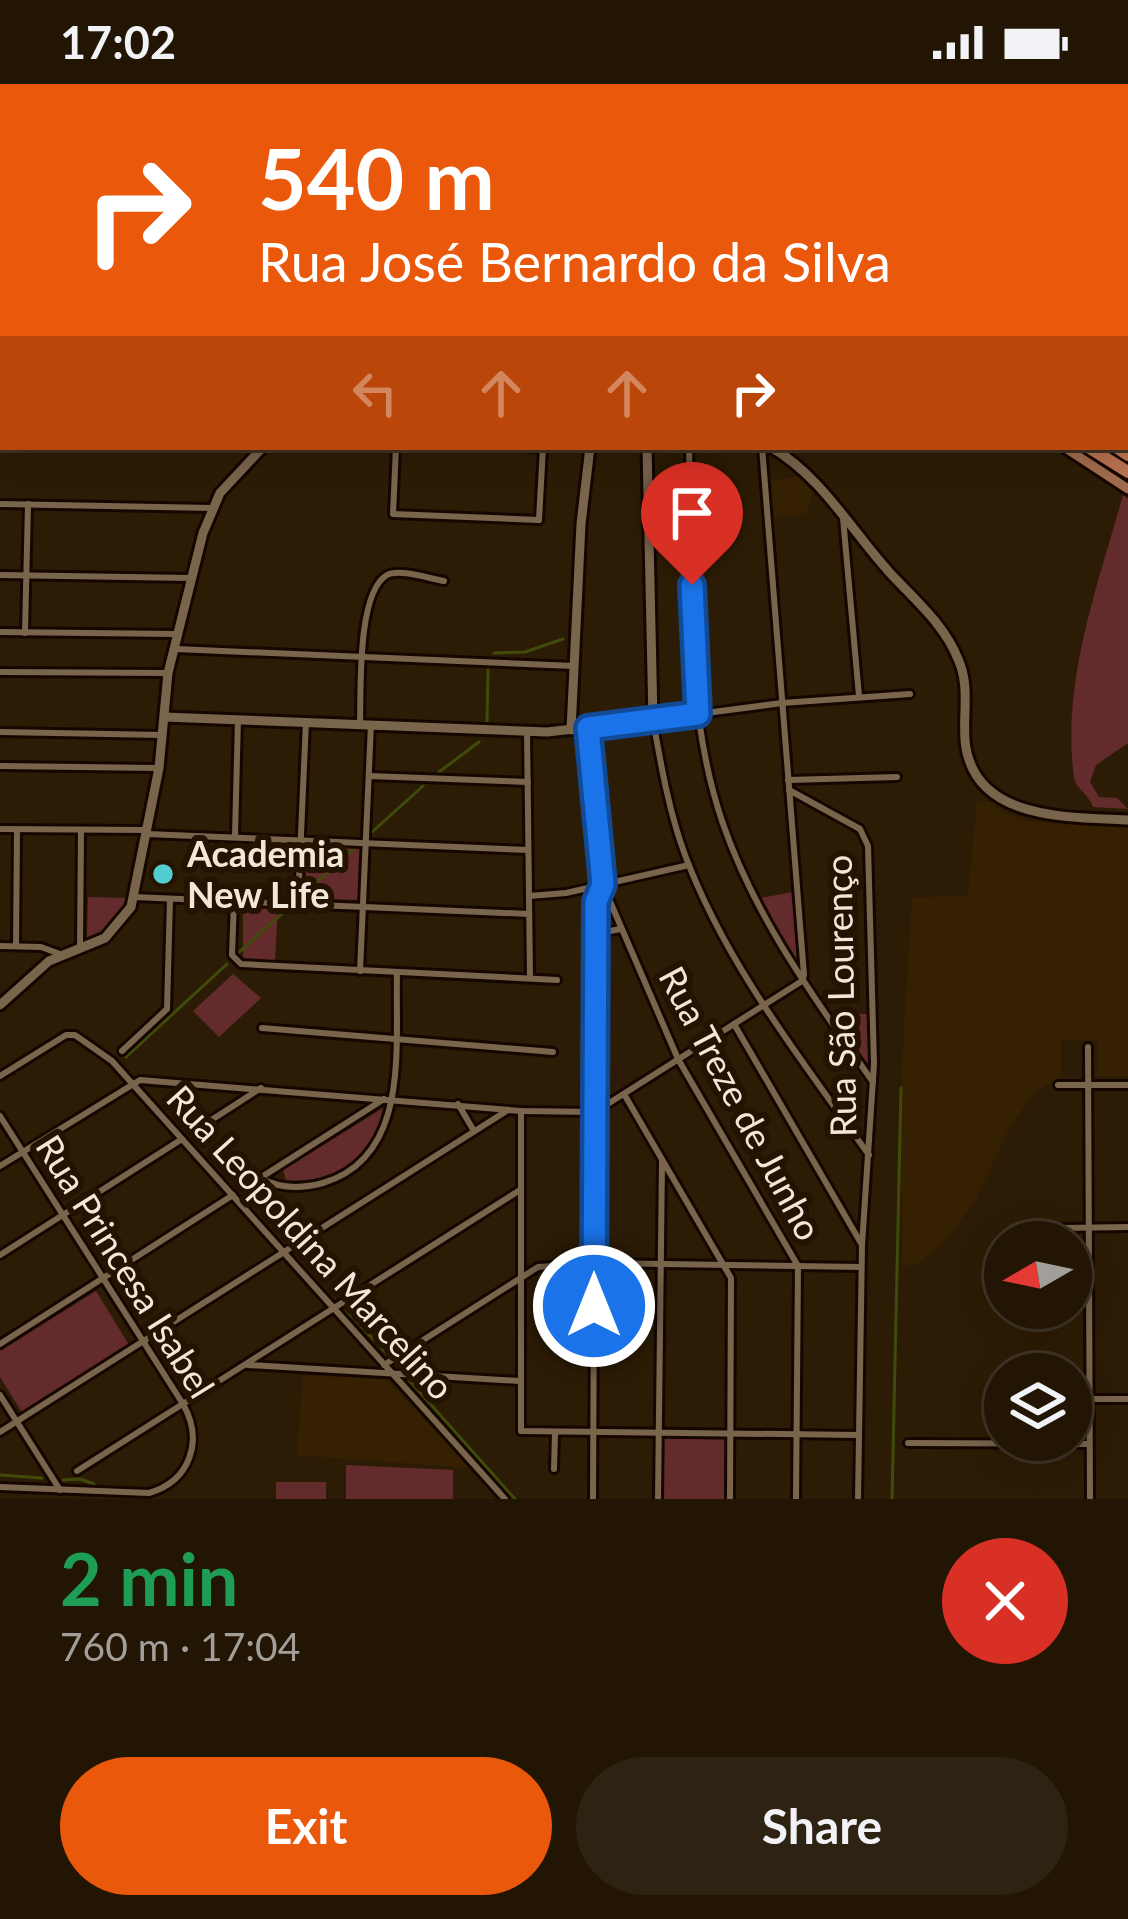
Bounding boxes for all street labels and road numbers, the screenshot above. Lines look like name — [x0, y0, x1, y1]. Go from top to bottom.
street label: Rua São Lourenço — [816, 855, 864, 1137]
street label: Rua Treze de Junho — [650, 959, 832, 1247]
street label: Rua Leopoldina Marcelino — [158, 1076, 464, 1408]
street label: Rua Princesa Isabel — [27, 1127, 225, 1405]

